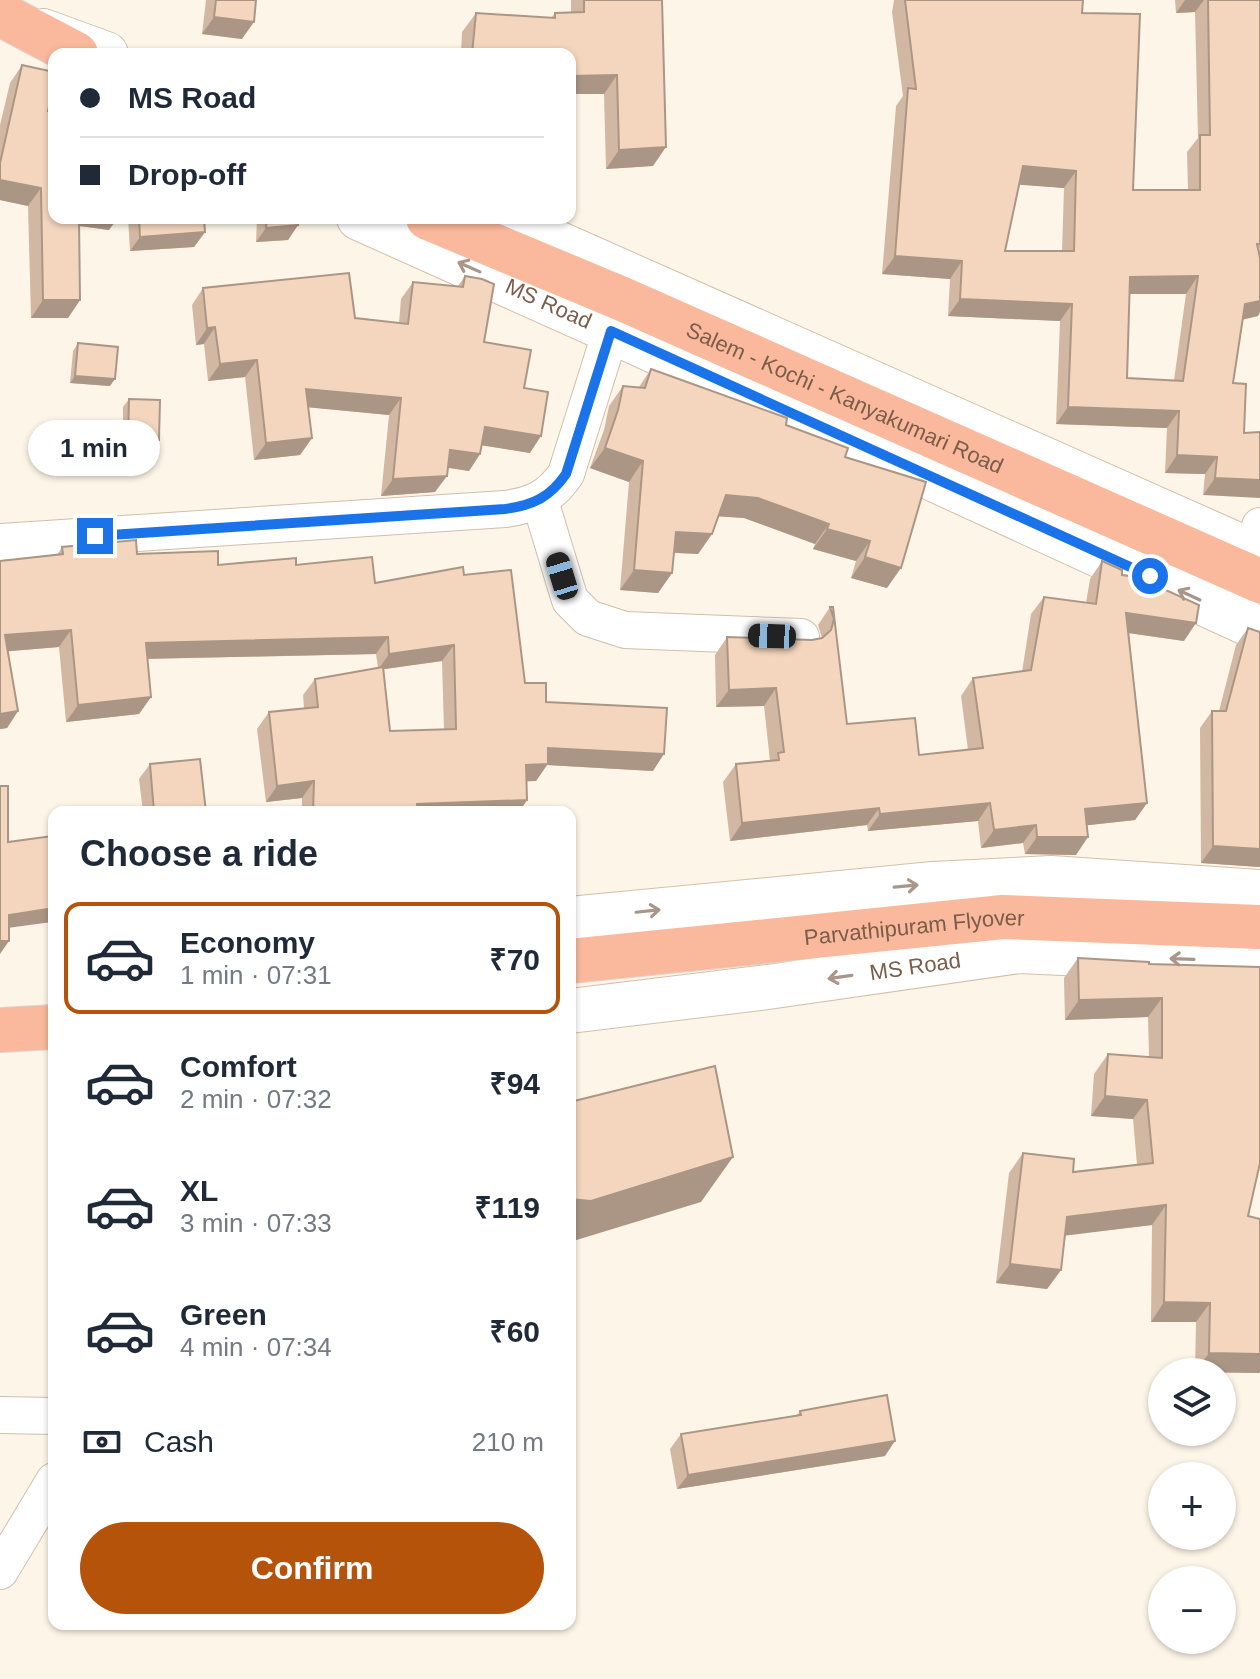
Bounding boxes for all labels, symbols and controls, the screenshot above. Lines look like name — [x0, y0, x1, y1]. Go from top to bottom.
text: MS Road — [128, 81, 256, 114]
text: Drop-off — [128, 158, 246, 191]
one-way arrow — [457, 259, 481, 274]
street label: MS Road — [502, 273, 596, 333]
street label: Salem - Kochi - Kanyakumari Road — [683, 317, 1007, 478]
callout: 1 min — [29, 420, 161, 476]
text: 1 min — [60, 433, 128, 463]
route end — [77, 518, 113, 554]
car — [544, 550, 580, 602]
route start — [1132, 558, 1168, 594]
one-way arrow — [1178, 587, 1202, 602]
car — [748, 623, 796, 649]
text: Choose a ride — [80, 833, 318, 874]
one-way arrow — [892, 878, 919, 893]
one-way arrow — [634, 903, 660, 918]
street label: Parvathipuram Flyover — [803, 904, 1025, 950]
icon: car — [84, 922, 156, 994]
text: Economy — [180, 926, 315, 959]
text: ₹70 — [489, 943, 540, 976]
street label: MS Road — [868, 947, 962, 985]
one-way arrow — [1169, 951, 1196, 966]
text: 1 min · 07:31 — [180, 960, 332, 990]
one-way arrow — [828, 970, 853, 985]
icon: car — [84, 1046, 156, 1118]
text: Comfort — [180, 1050, 297, 1083]
text: ₹94 — [489, 1067, 540, 1100]
text: 2 min · 07:32 — [180, 1084, 332, 1114]
icon: car — [84, 1170, 156, 1242]
text: XL — [180, 1174, 218, 1207]
text: ₹119 — [474, 1191, 540, 1224]
text: 3 min · 07:33 — [180, 1208, 332, 1238]
icon: car — [84, 1294, 156, 1366]
text: Green — [180, 1298, 267, 1331]
text: ₹60 — [489, 1315, 540, 1348]
text: 4 min · 07:34 — [180, 1332, 332, 1362]
map controls — [1148, 1358, 1236, 1654]
button: layers — [1148, 1358, 1236, 1446]
icon: cash — [80, 1420, 124, 1464]
text: Cash — [144, 1425, 214, 1458]
text: 210 m — [472, 1427, 544, 1457]
button: + — [1148, 1462, 1236, 1550]
button: Confirm — [80, 1522, 544, 1614]
button: − — [1148, 1566, 1236, 1654]

